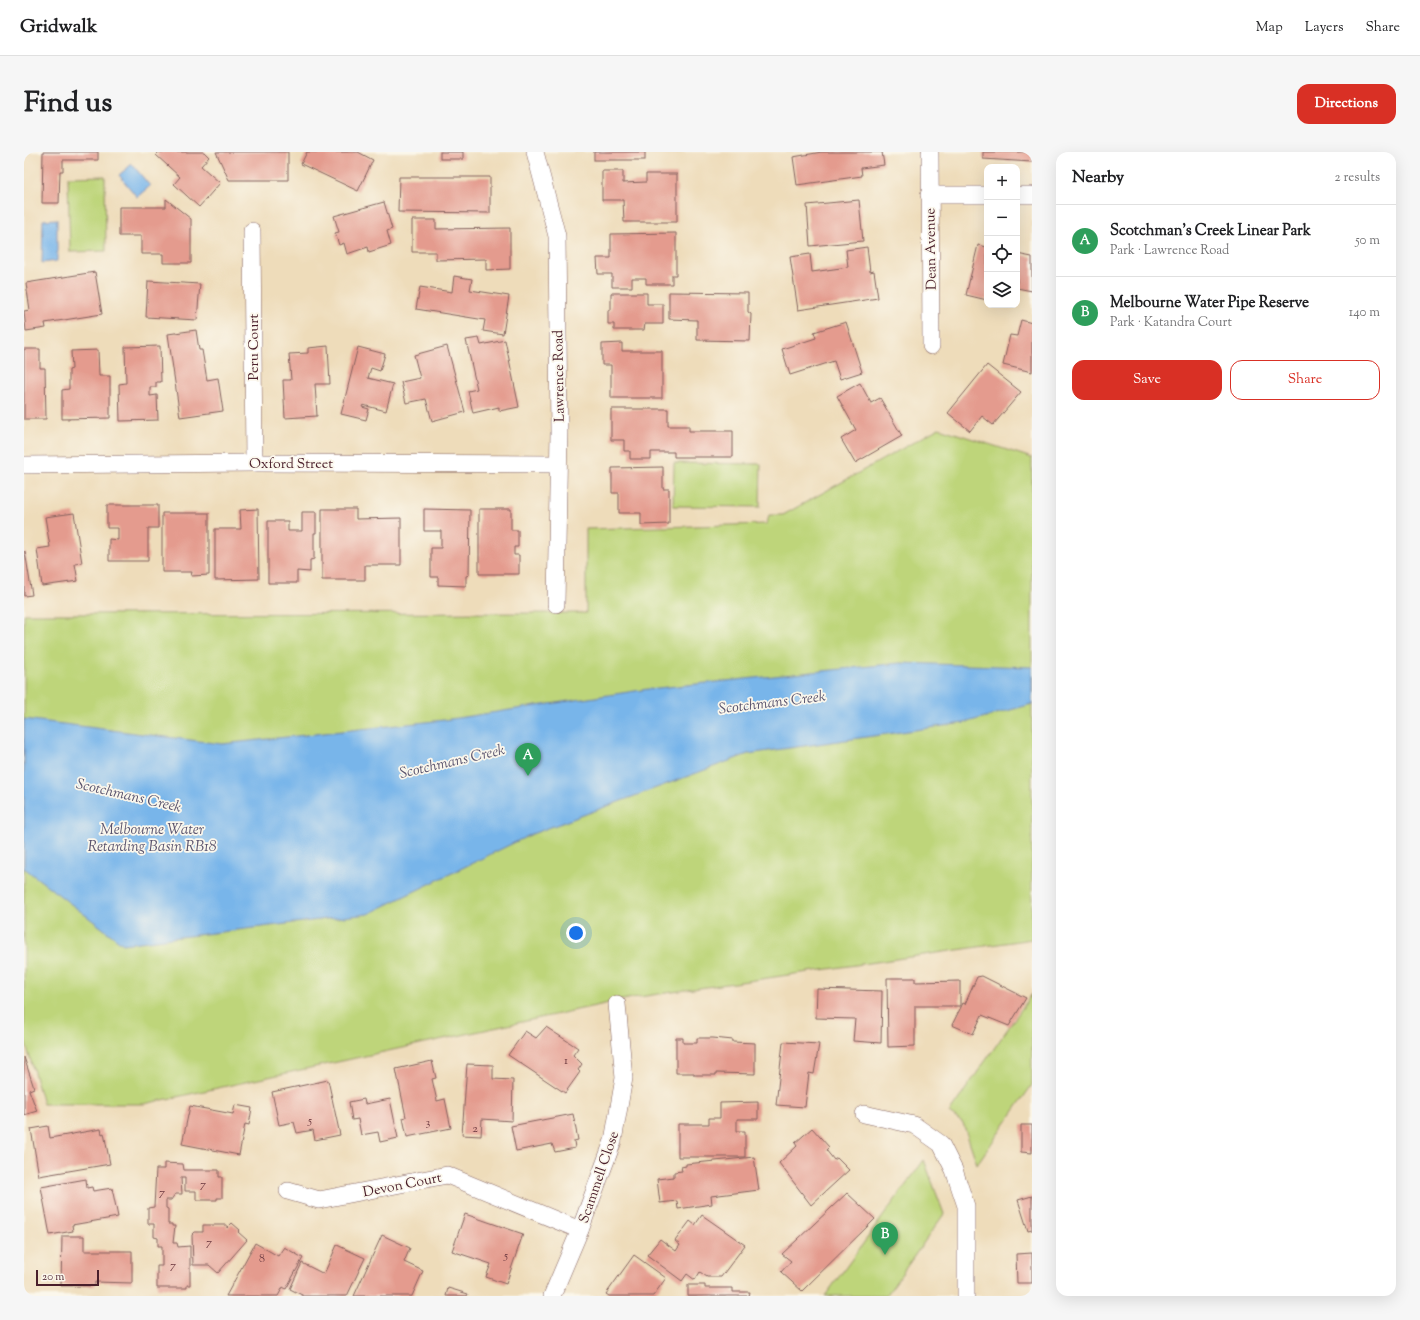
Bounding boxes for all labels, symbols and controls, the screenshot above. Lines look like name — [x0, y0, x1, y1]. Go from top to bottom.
text: Gridwalk — [20, 14, 97, 41]
text: Map — [1256, 18, 1283, 38]
text: Layers — [1305, 18, 1343, 38]
text: Share — [1365, 18, 1400, 38]
text: Find us — [24, 84, 112, 124]
button: Directions — [1297, 84, 1396, 124]
map controls — [984, 164, 1020, 308]
button: + — [984, 164, 1020, 200]
text: Nearby — [1072, 166, 1124, 190]
text: 2 results — [1335, 169, 1380, 187]
button: − — [984, 200, 1020, 236]
street label: Dean Avenue — [921, 208, 943, 290]
text: Scotchman's Creek Linear Park — [1110, 221, 1311, 242]
text: A — [1080, 232, 1090, 250]
text: 50 m — [1355, 232, 1380, 250]
button: locate — [984, 236, 1020, 272]
text: Park · Lawrence Road — [1110, 242, 1229, 260]
button: layers — [984, 272, 1020, 308]
text: Melbourne Water Pipe Reserve — [1110, 293, 1309, 314]
text: B — [1081, 304, 1089, 322]
text: 140 m — [1349, 304, 1380, 322]
street label: Peru Court — [245, 313, 265, 380]
text: Park · Katandra Court — [1110, 314, 1232, 332]
street label: Lawrence Road — [549, 330, 571, 422]
button: Save — [1072, 360, 1222, 400]
button: Share — [1230, 360, 1380, 400]
street label: Oxford Street — [249, 455, 333, 475]
water label: Scotchmans Creek — [718, 686, 827, 720]
water label: Scotchmans Creek — [398, 740, 507, 785]
pin: A — [515, 743, 541, 776]
water label: Scotchmans Creek — [74, 774, 184, 819]
water label: Melbourne Water Retarding Basin RB18 — [88, 820, 216, 858]
your location — [566, 923, 586, 943]
house number: 1 — [564, 1052, 568, 1070]
house number: 5 — [307, 1112, 312, 1130]
house number: 3 — [426, 1114, 431, 1132]
house number: 2 — [472, 1120, 478, 1138]
street label: Scammell Close — [575, 1129, 625, 1226]
street label: Devon Court — [361, 1168, 444, 1203]
house number: 7 — [200, 1176, 206, 1194]
house number: 7 — [159, 1184, 165, 1202]
pin: B — [872, 1222, 898, 1255]
house number: 7 — [206, 1234, 212, 1252]
house number: 5 — [503, 1247, 508, 1265]
house number: 8 — [259, 1250, 265, 1268]
house number: 7 — [170, 1257, 176, 1275]
scale bar — [36, 1268, 99, 1287]
text: 20 m — [42, 1269, 64, 1285]

